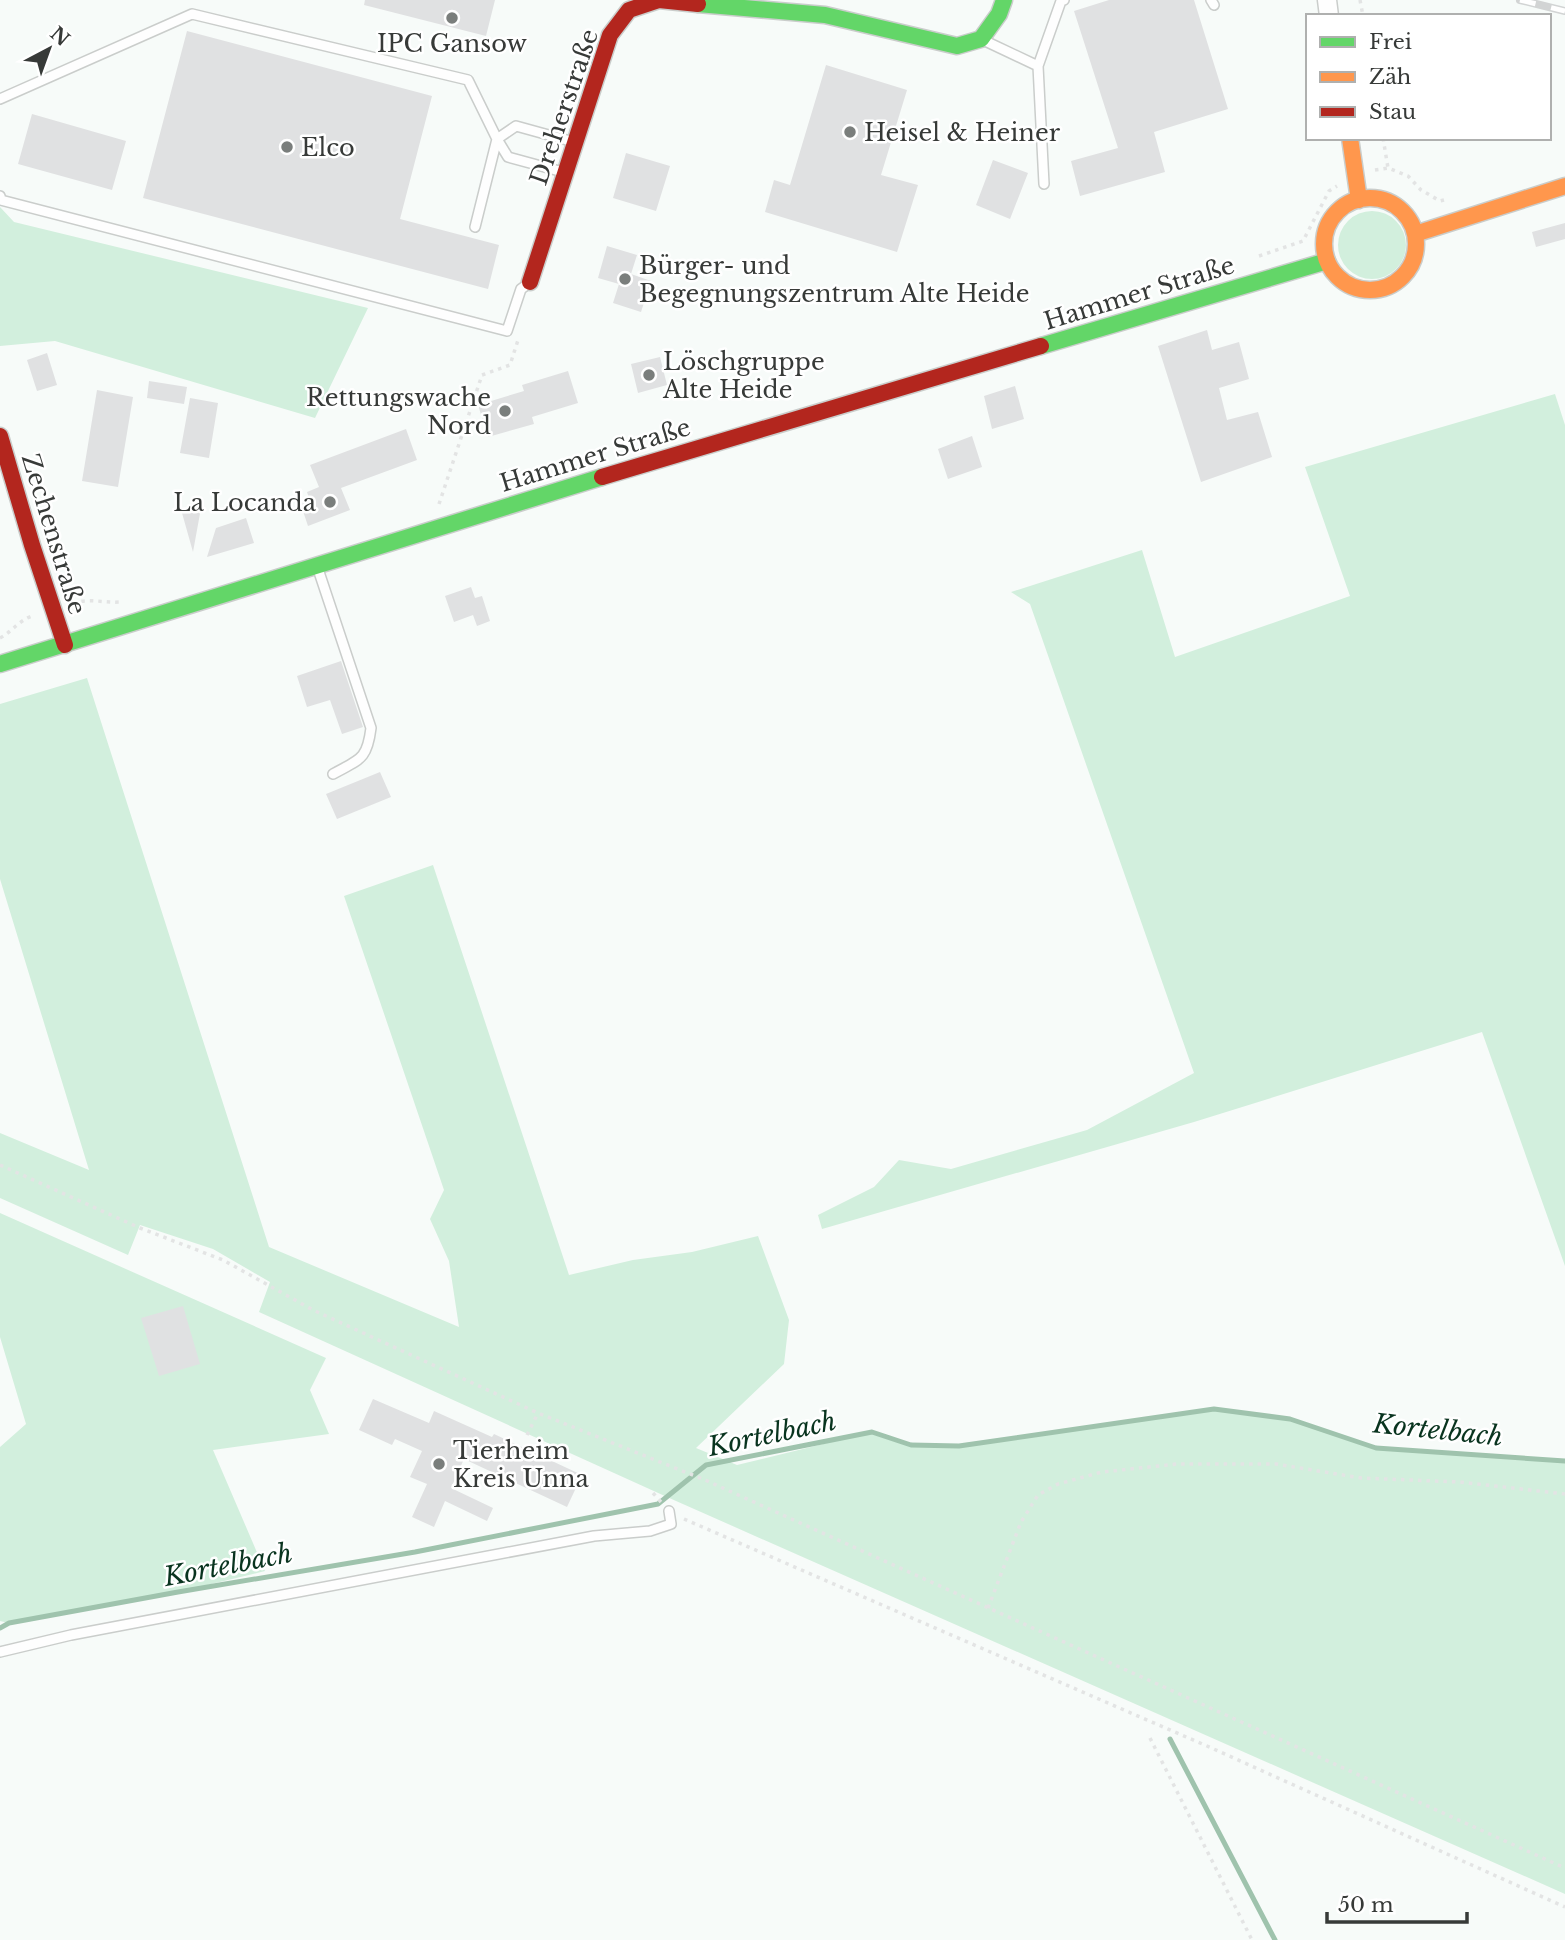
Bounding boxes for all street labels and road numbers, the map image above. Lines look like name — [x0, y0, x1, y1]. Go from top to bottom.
street label: Dreherstraße — [524, 25, 604, 189]
street label: Hammer Straße — [1040, 250, 1238, 336]
street label: Hammer Straße — [496, 412, 694, 498]
street label: Zechenstraße — [16, 450, 92, 618]

